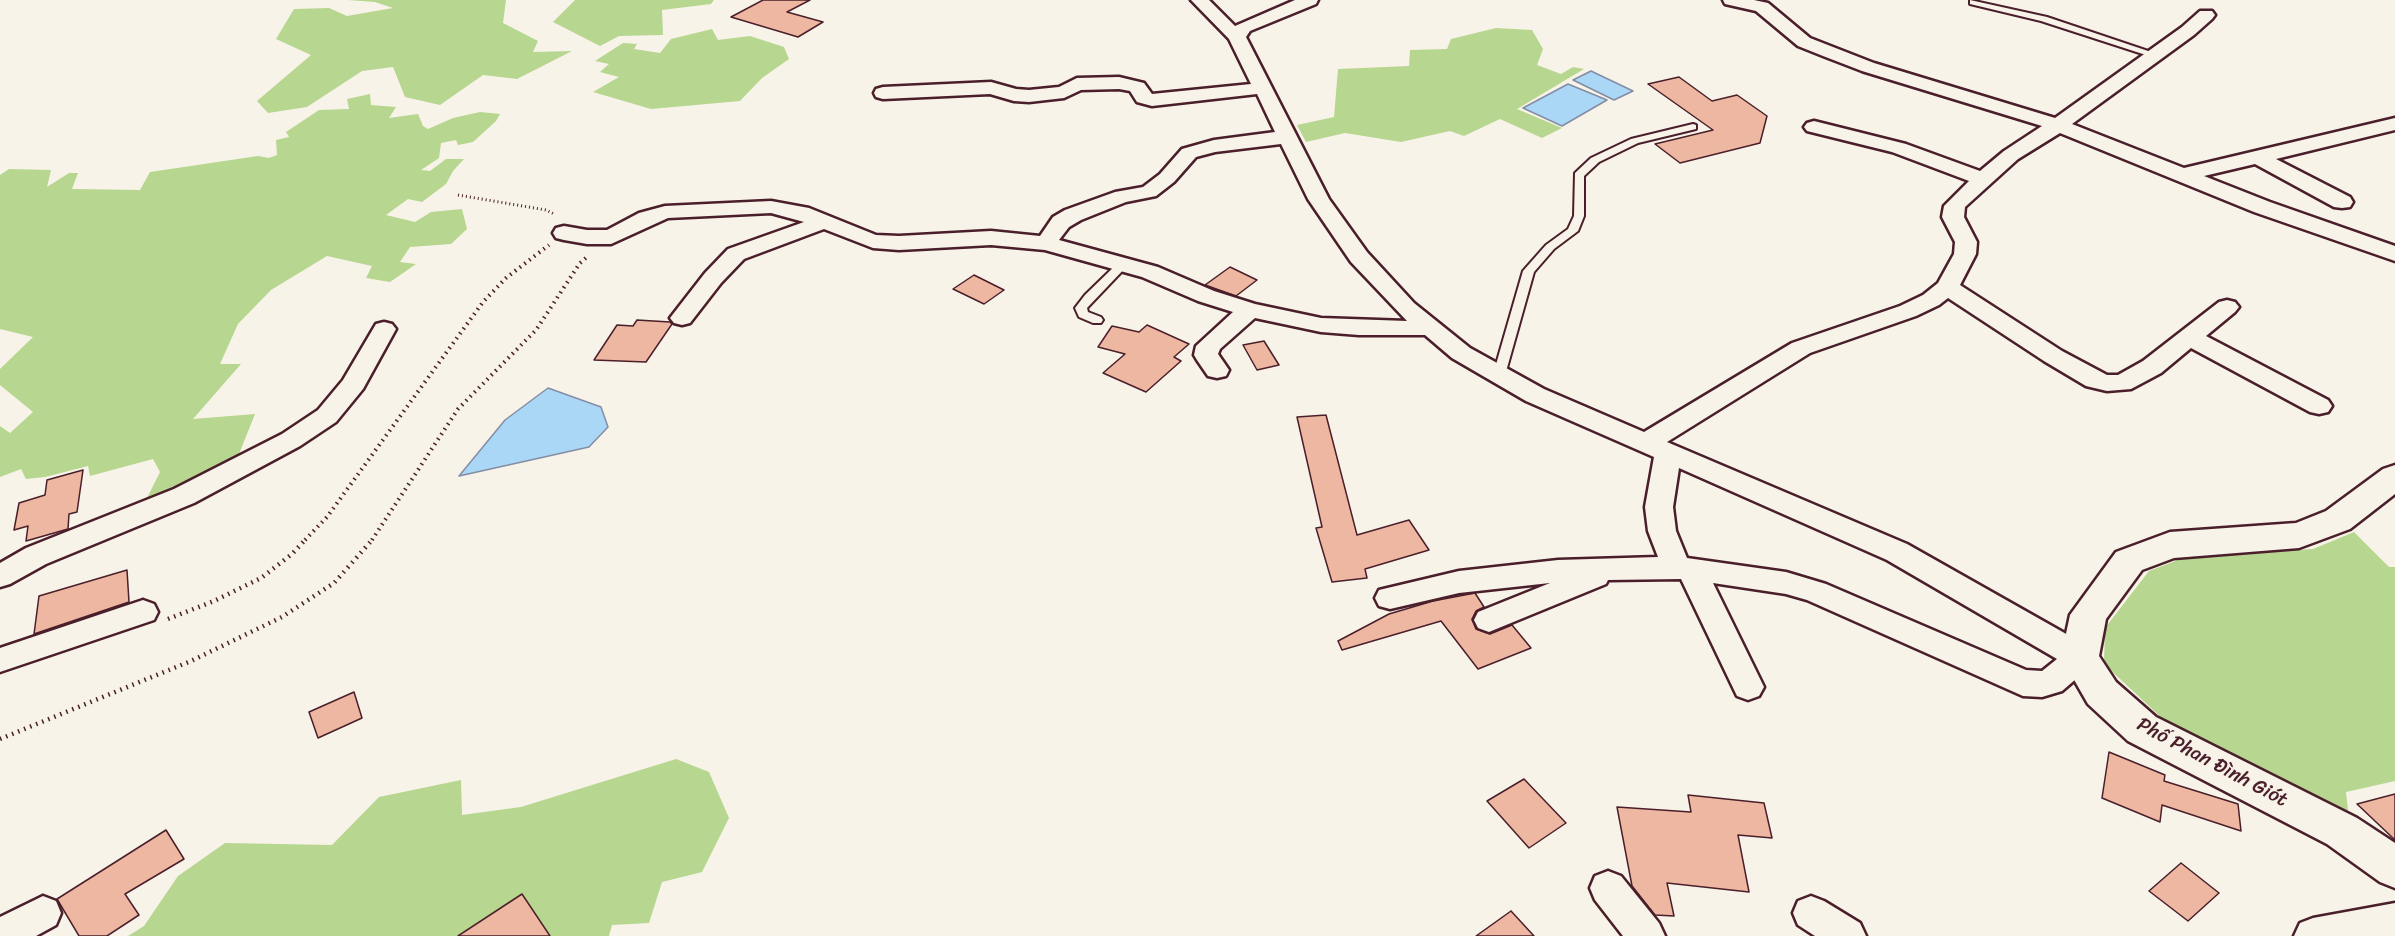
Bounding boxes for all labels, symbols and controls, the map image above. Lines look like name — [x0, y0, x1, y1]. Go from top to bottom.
street label: Phố Phan Đình Giót — [2132, 713, 2292, 813]

